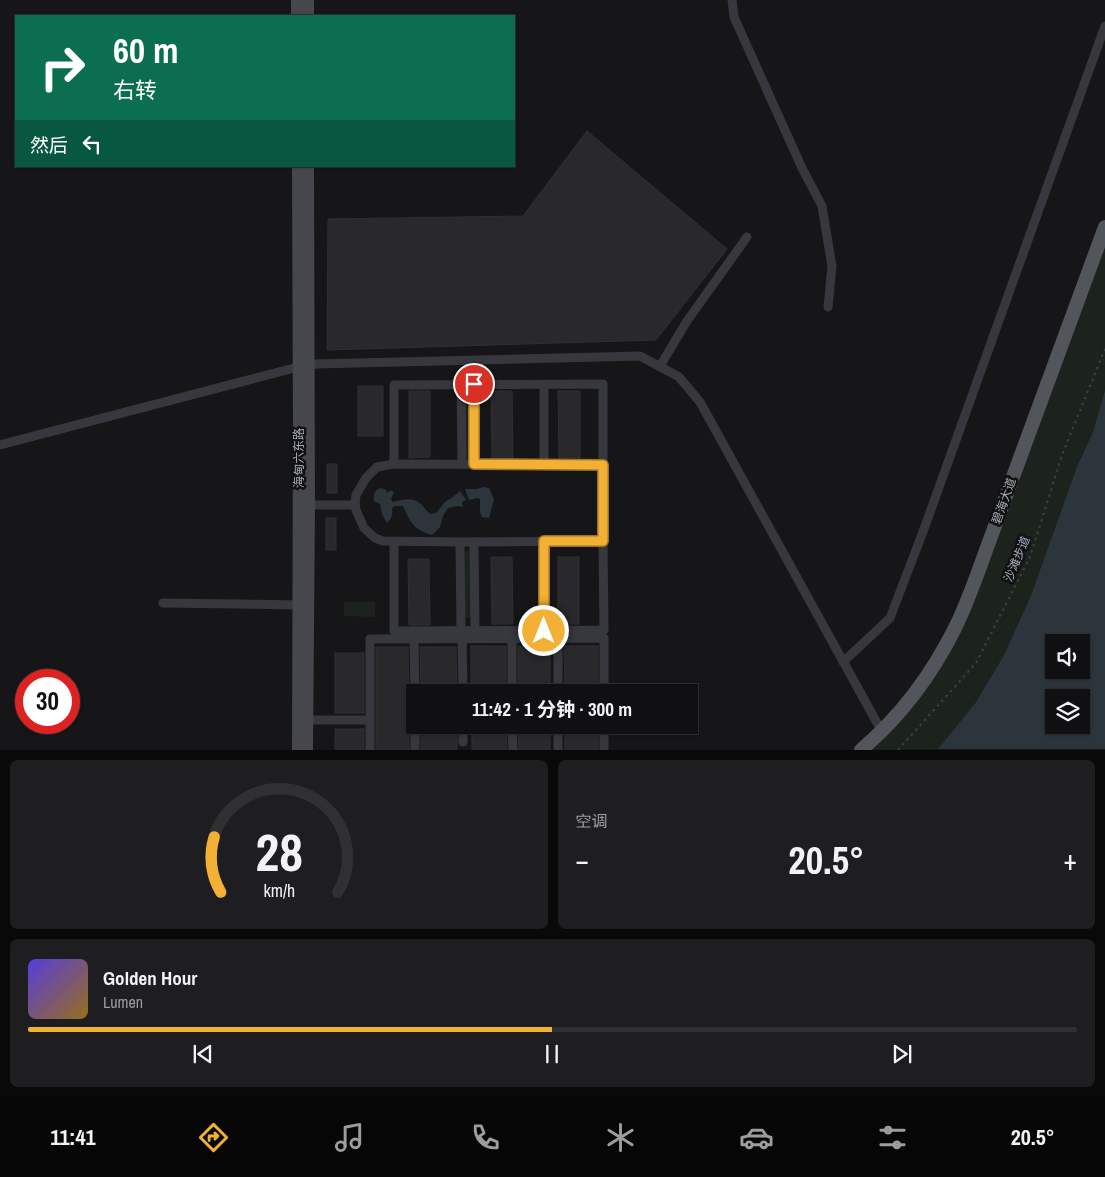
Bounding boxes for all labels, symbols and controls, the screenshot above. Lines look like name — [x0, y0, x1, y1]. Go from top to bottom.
text: 60 m — [113, 27, 178, 74]
icon: right — [30, 35, 95, 100]
text: 右转 — [113, 75, 157, 105]
icon: left — [78, 130, 106, 158]
text: 然后 — [30, 132, 68, 158]
pin — [453, 363, 495, 405]
icon: arrive — [460, 370, 488, 398]
street label: 海甸六东路 — [291, 428, 307, 488]
street label: 碧海大道 — [988, 476, 1020, 526]
street label: 沙滩步道 — [1000, 534, 1034, 584]
position arrow — [517, 604, 569, 656]
map controls — [1045, 634, 1090, 734]
button: sound — [1045, 634, 1090, 679]
speed limit sign: 30 — [15, 669, 80, 734]
button: layers — [1045, 689, 1090, 734]
text: 11:42 · 1 分钟 · 300 m — [472, 696, 632, 722]
text: 空调 — [576, 810, 608, 832]
text: 28 — [255, 817, 302, 887]
text: 20.5° — [788, 835, 864, 886]
text: − — [576, 841, 589, 879]
text: + — [1064, 841, 1077, 879]
text: km/h — [263, 879, 295, 903]
text: Golden Hour — [103, 965, 197, 991]
text: Lumen — [103, 991, 143, 1013]
icon: previous — [189, 1040, 217, 1068]
icon: pause — [538, 1040, 566, 1068]
icon: next — [888, 1040, 916, 1068]
icon: directions — [196, 1120, 231, 1155]
icon: music — [332, 1120, 367, 1155]
icon: phone — [468, 1120, 503, 1155]
icon: climate — [603, 1120, 638, 1155]
icon: car — [739, 1120, 774, 1155]
icon: filters — [875, 1120, 910, 1155]
text: 11:41 — [50, 1122, 96, 1152]
text: 20.5° — [1011, 1122, 1055, 1152]

